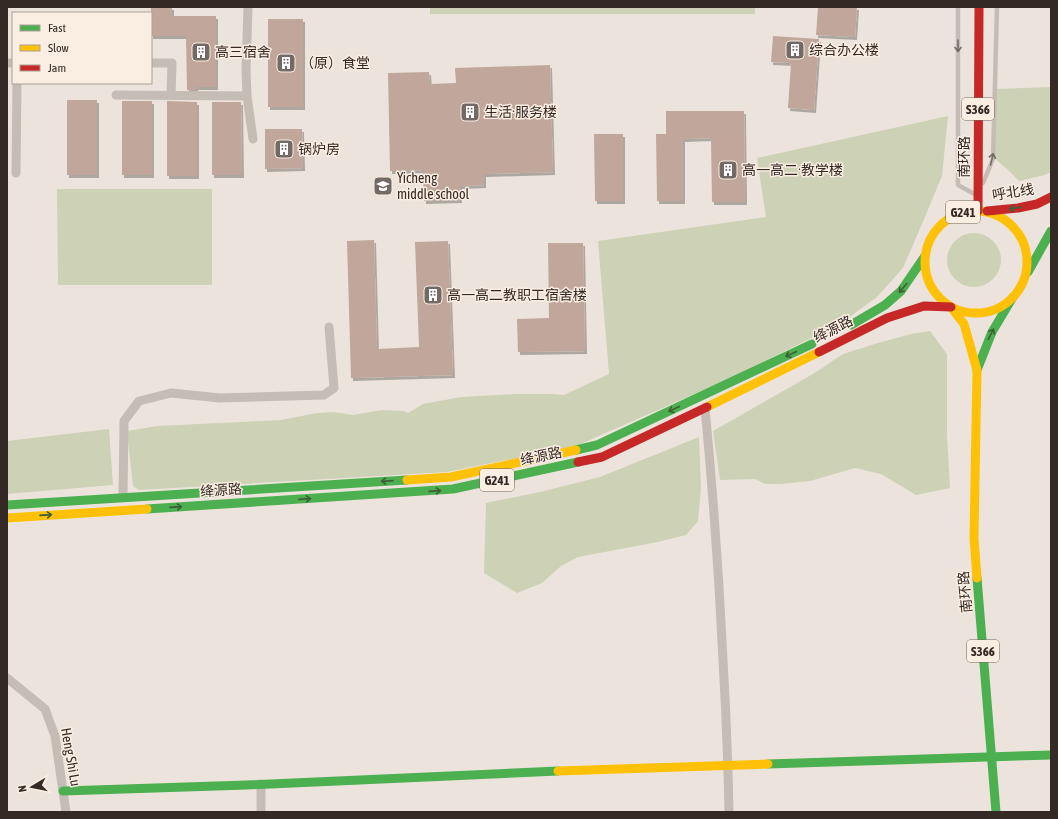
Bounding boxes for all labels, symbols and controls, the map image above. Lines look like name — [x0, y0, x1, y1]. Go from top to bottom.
legend — [12, 12, 152, 84]
text: Fast — [48, 21, 66, 35]
building icon: 综合办公楼 — [784, 39, 806, 61]
one-way arrow — [954, 39, 962, 52]
text: Slow — [48, 41, 69, 55]
building icon: 高三宿舍 — [190, 41, 212, 63]
place label: 综合办公楼 — [809, 42, 879, 58]
place label: 高三宿舍 — [215, 44, 271, 60]
building icon: （原）食堂 — [275, 52, 297, 74]
place label: （原）食堂 — [300, 55, 370, 71]
text: Jam — [48, 61, 66, 75]
road number: S366 — [962, 98, 994, 120]
building icon: 生活·服务楼 — [459, 101, 481, 123]
place label: 生活·服务楼 — [484, 104, 557, 120]
street label: 南环路 — [956, 136, 972, 178]
building icon: 锅炉房 — [273, 138, 295, 160]
place label: 锅炉房 — [298, 141, 340, 157]
one-way arrow — [988, 153, 996, 166]
building icon: 高一高二·教学楼 — [717, 159, 739, 181]
place label: 高一高二·教学楼 — [742, 162, 843, 178]
place label: Yicheng middle school — [397, 170, 469, 202]
school or university icon: Yicheng middle school — [372, 175, 394, 197]
street label: 呼北线 — [991, 181, 1035, 203]
road number: G241 — [946, 201, 980, 223]
one-way arrow — [1009, 204, 1022, 212]
one-way arrow — [898, 283, 907, 294]
building icon: 高一高二教职工宿舍楼 — [422, 284, 444, 306]
place label: 高一高二教职工宿舍楼 — [447, 287, 587, 303]
street label: 绛源路 — [811, 312, 855, 346]
one-way arrow — [988, 328, 995, 340]
one-way arrow — [786, 351, 798, 358]
one-way arrow — [668, 406, 680, 413]
street label: 绛源路 — [519, 444, 563, 468]
road number: G241 — [480, 469, 514, 491]
one-way arrow — [381, 477, 394, 484]
street label: 绛源路 — [199, 481, 243, 499]
one-way arrow — [428, 487, 441, 494]
one-way arrow — [298, 495, 311, 502]
one-way arrow — [169, 504, 182, 511]
one-way arrow — [39, 512, 52, 519]
street label: 南环路 — [955, 570, 975, 614]
road number: S366 — [967, 640, 999, 662]
street label: Heng Shi Lu — [58, 726, 84, 788]
north arrow — [12, 767, 52, 807]
text: N — [16, 784, 29, 793]

